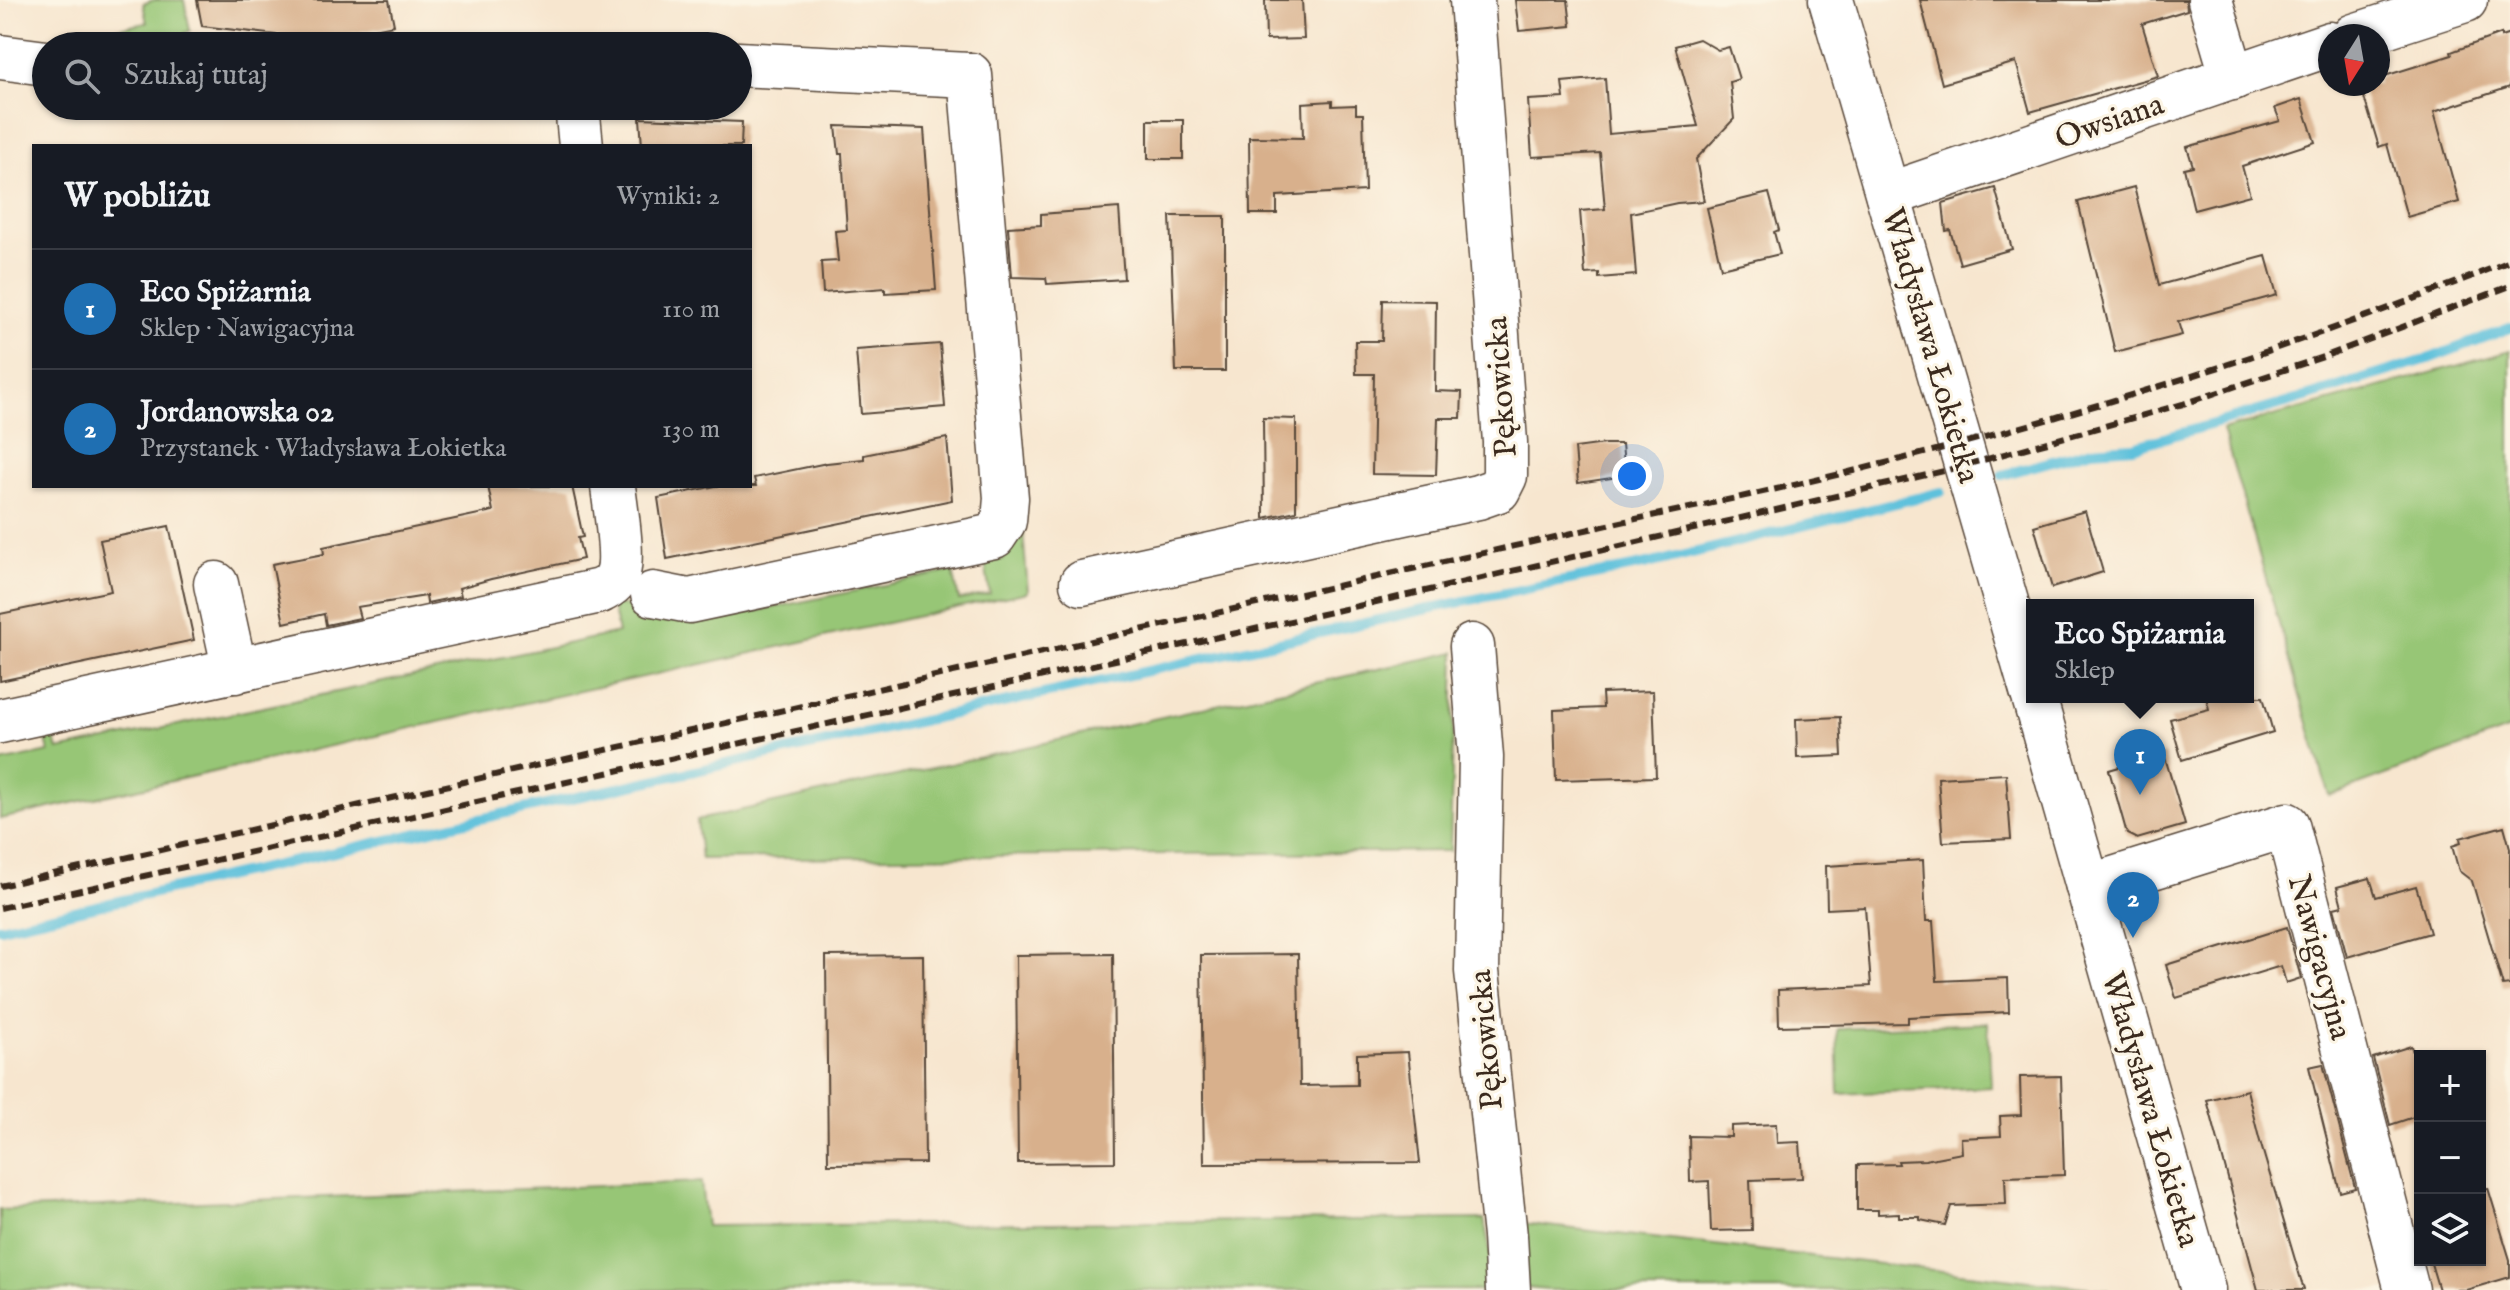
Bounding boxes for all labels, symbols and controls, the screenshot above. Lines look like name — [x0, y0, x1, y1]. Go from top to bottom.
north arrow — [2318, 24, 2390, 96]
search box — [32, 32, 752, 120]
icon: search — [60, 54, 104, 98]
text: Szukaj tutaj — [124, 57, 268, 95]
street label: Owsiana — [2050, 85, 2170, 160]
text: W pobliżu — [64, 175, 210, 218]
text: Wyniki: 2 — [616, 180, 720, 213]
street label: Władysława Łokietka — [1871, 203, 1989, 488]
text: Eco Spiżarnia — [140, 274, 311, 312]
text: 1 — [85, 293, 95, 326]
text: 110 m — [662, 293, 720, 326]
text: Sklep · Nawigacyjna — [140, 312, 355, 345]
street label: Pękowicka — [1477, 315, 1528, 458]
text: Jordanowska 02 — [140, 394, 334, 432]
text: 2 — [84, 413, 96, 446]
text: 130 m — [662, 413, 720, 446]
text: Przystanek · Władysława Łokietka — [140, 432, 507, 465]
your location — [1612, 456, 1652, 496]
popup — [2026, 599, 2254, 703]
text: Eco Spiżarnia — [2055, 616, 2225, 654]
text: Sklep — [2055, 654, 2115, 687]
pin: 1 — [2114, 729, 2166, 795]
street label: Nawigacyjna — [2277, 871, 2360, 1045]
pin: 2 — [2107, 872, 2159, 938]
street label: Władysława Łokietka — [2091, 967, 2209, 1252]
street label: Pękowicka — [1461, 968, 1514, 1112]
map controls — [2414, 1050, 2486, 1266]
button: + — [2414, 1050, 2486, 1122]
button: − — [2414, 1122, 2486, 1194]
button: layers — [2414, 1194, 2486, 1266]

